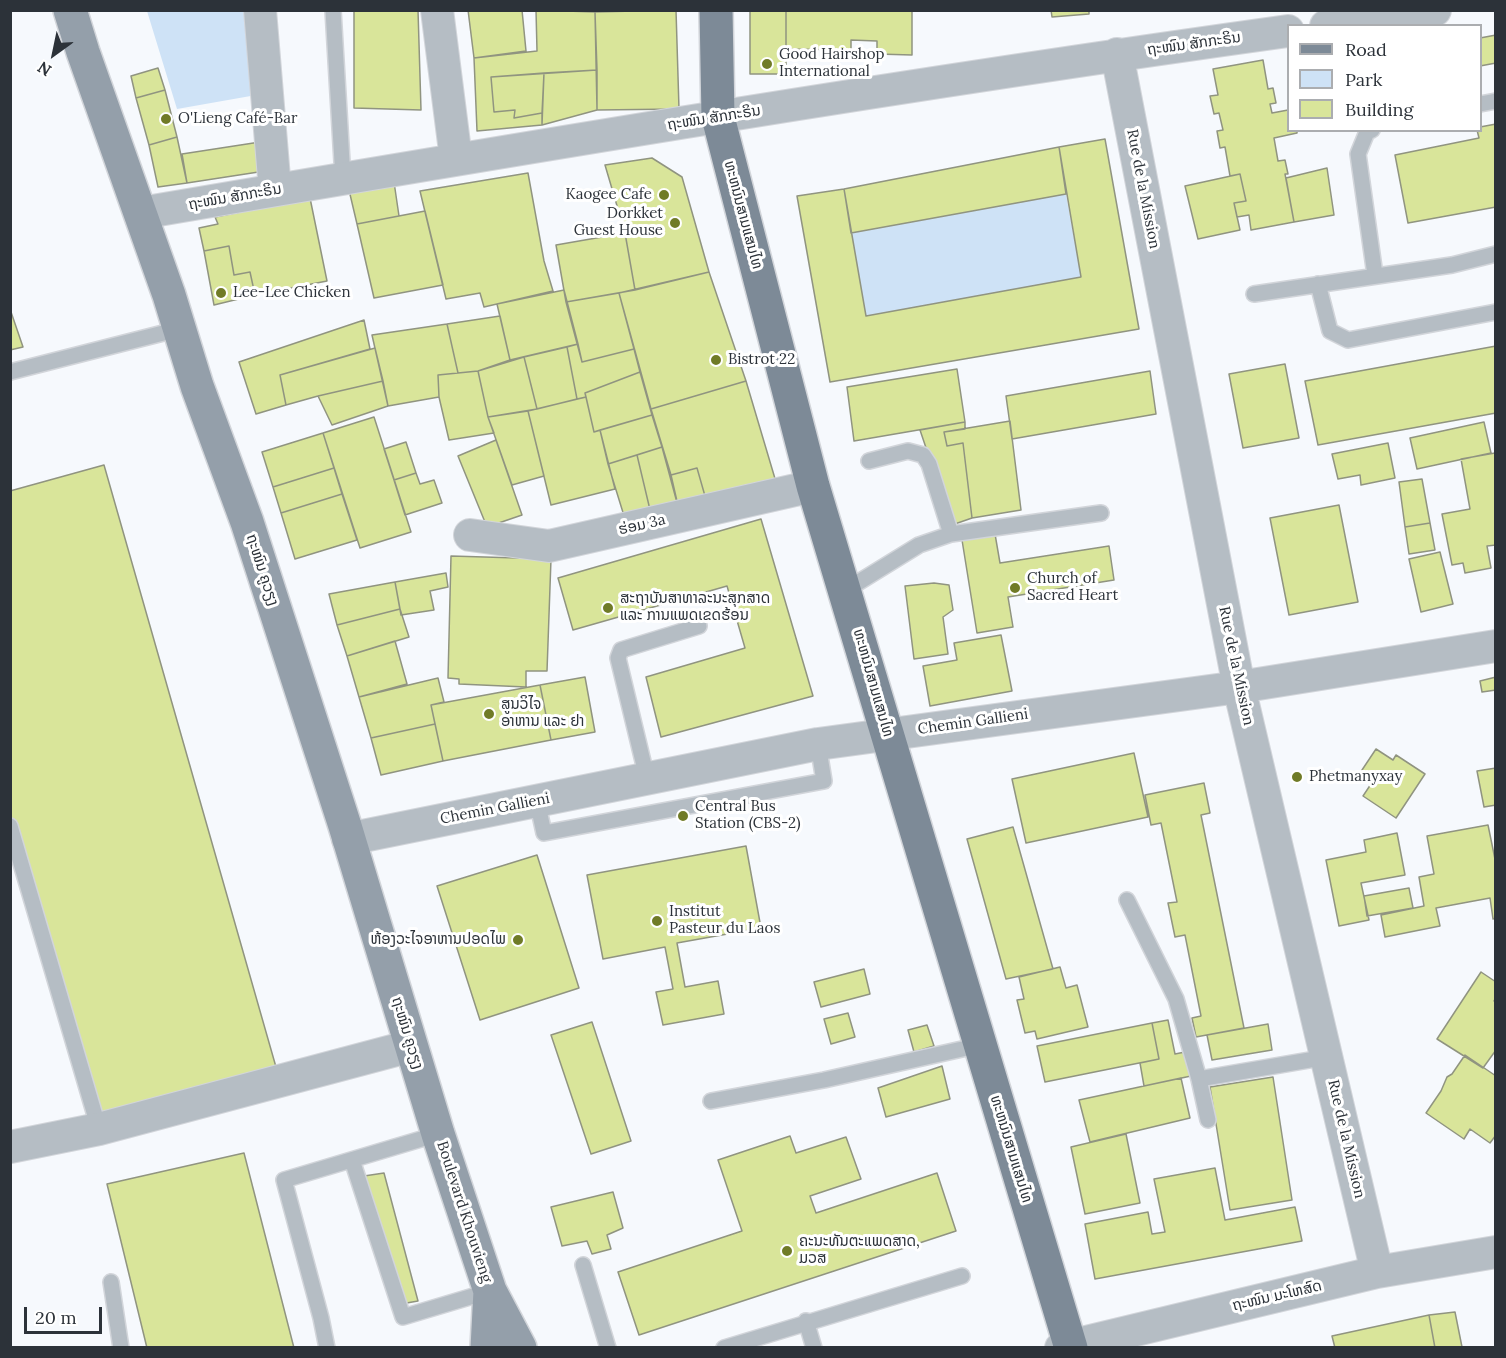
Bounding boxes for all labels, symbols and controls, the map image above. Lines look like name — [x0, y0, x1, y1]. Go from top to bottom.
north arrow — [24, 24, 84, 84]
legend — [1287, 24, 1482, 132]
street label: ຖະໜົນ ສັກກະຣິນ — [1146, 29, 1242, 59]
text: Road — [1345, 38, 1387, 61]
place label: Good Hairshop International — [779, 46, 885, 81]
text: N — [34, 57, 55, 81]
marker: Good Hairshop International — [760, 57, 774, 71]
text: Park — [1345, 68, 1382, 91]
text: Building — [1345, 98, 1413, 121]
street label: ຖະໜົນ ສັກກະຣິນ — [666, 102, 762, 134]
place label: O'Lieng Café-Bar — [178, 110, 297, 128]
marker: O'Lieng Café-Bar — [159, 112, 173, 126]
street label: Rue de la Mission — [1123, 128, 1163, 250]
street label: ທະຫນົນສາມແສນໄທ — [720, 159, 766, 271]
street label: ຖະໜົນ ສັກກະຣິນ — [187, 180, 283, 214]
place label: Kaogee Cafe — [566, 186, 652, 204]
marker: Kaogee Cafe — [657, 188, 671, 202]
place label: Dorkket Guest House — [574, 205, 663, 240]
marker: Dorkket Guest House — [668, 216, 682, 230]
place label: Lee-Lee Chicken — [233, 284, 351, 302]
marker: Lee-Lee Chicken — [214, 286, 228, 300]
place label: Bistrot 22 — [728, 351, 795, 369]
marker: Bistrot 22 — [709, 353, 723, 367]
street label: ຮ່ອມ 3a — [617, 511, 667, 539]
street label: ຖະໜົນ ຄູວຽງ — [242, 532, 282, 608]
place label: Church of Sacred Heart — [1027, 570, 1118, 605]
marker: Church of Sacred Heart — [1008, 581, 1022, 595]
place label: ສະຖາບັນສາທາລະນະສຸກສາດ ແລະ ການແພດເຂດຮ້ອນ — [620, 590, 770, 625]
marker: ສະຖາບັນສາທາລະນະສຸກສາດ ແລະ ການແພດເຂດຮ້ອນ — [601, 601, 615, 615]
street label: Rue de la Mission — [1215, 605, 1257, 727]
street label: ທະຫນົນສາມແສນໄທ — [849, 627, 897, 739]
place label: ສູນວິໄຈ ອາຫານ ແລະ ຢາ — [501, 696, 584, 731]
street label: Chemin Gallieni — [917, 705, 1029, 739]
marker: ສູນວິໄຈ ອາຫານ ແລະ ຢາ — [482, 707, 496, 721]
place label: Phetmanyxay — [1309, 768, 1402, 786]
marker: Phetmanyxay — [1290, 770, 1304, 784]
street label: Chemin Gallieni — [439, 790, 551, 828]
place label: Central Bus Station (CBS-2) — [695, 798, 801, 833]
marker: Central Bus Station (CBS-2) — [676, 809, 690, 823]
place label: Institut Pasteur du Laos — [669, 903, 780, 938]
marker: Institut Pasteur du Laos — [650, 914, 664, 928]
place label: ຫ້ອງວະໄຈອາຫານປອດໄພ — [370, 931, 506, 949]
marker: ຫ້ອງວະໄຈອາຫານປອດໄພ — [511, 933, 525, 947]
street label: ຖະໜົນ ຄູວຽງ — [387, 995, 427, 1071]
street label: Rue de la Mission — [1324, 1078, 1368, 1200]
street label: ທະຫນົນສາມແສນໄທ — [986, 1093, 1036, 1205]
street label: Boulevard Khouvieng — [433, 1139, 495, 1285]
place label: ຄະນະທັນຕະແພດສາດ, ມວສ — [799, 1233, 920, 1268]
marker: ຄະນະທັນຕະແພດສາດ, ມວສ — [780, 1244, 794, 1258]
street label: ຖະໜົນ ມະໂຫສົດ — [1230, 1277, 1324, 1315]
scale bar — [27, 1295, 105, 1333]
text: 20 m — [35, 1306, 77, 1329]

